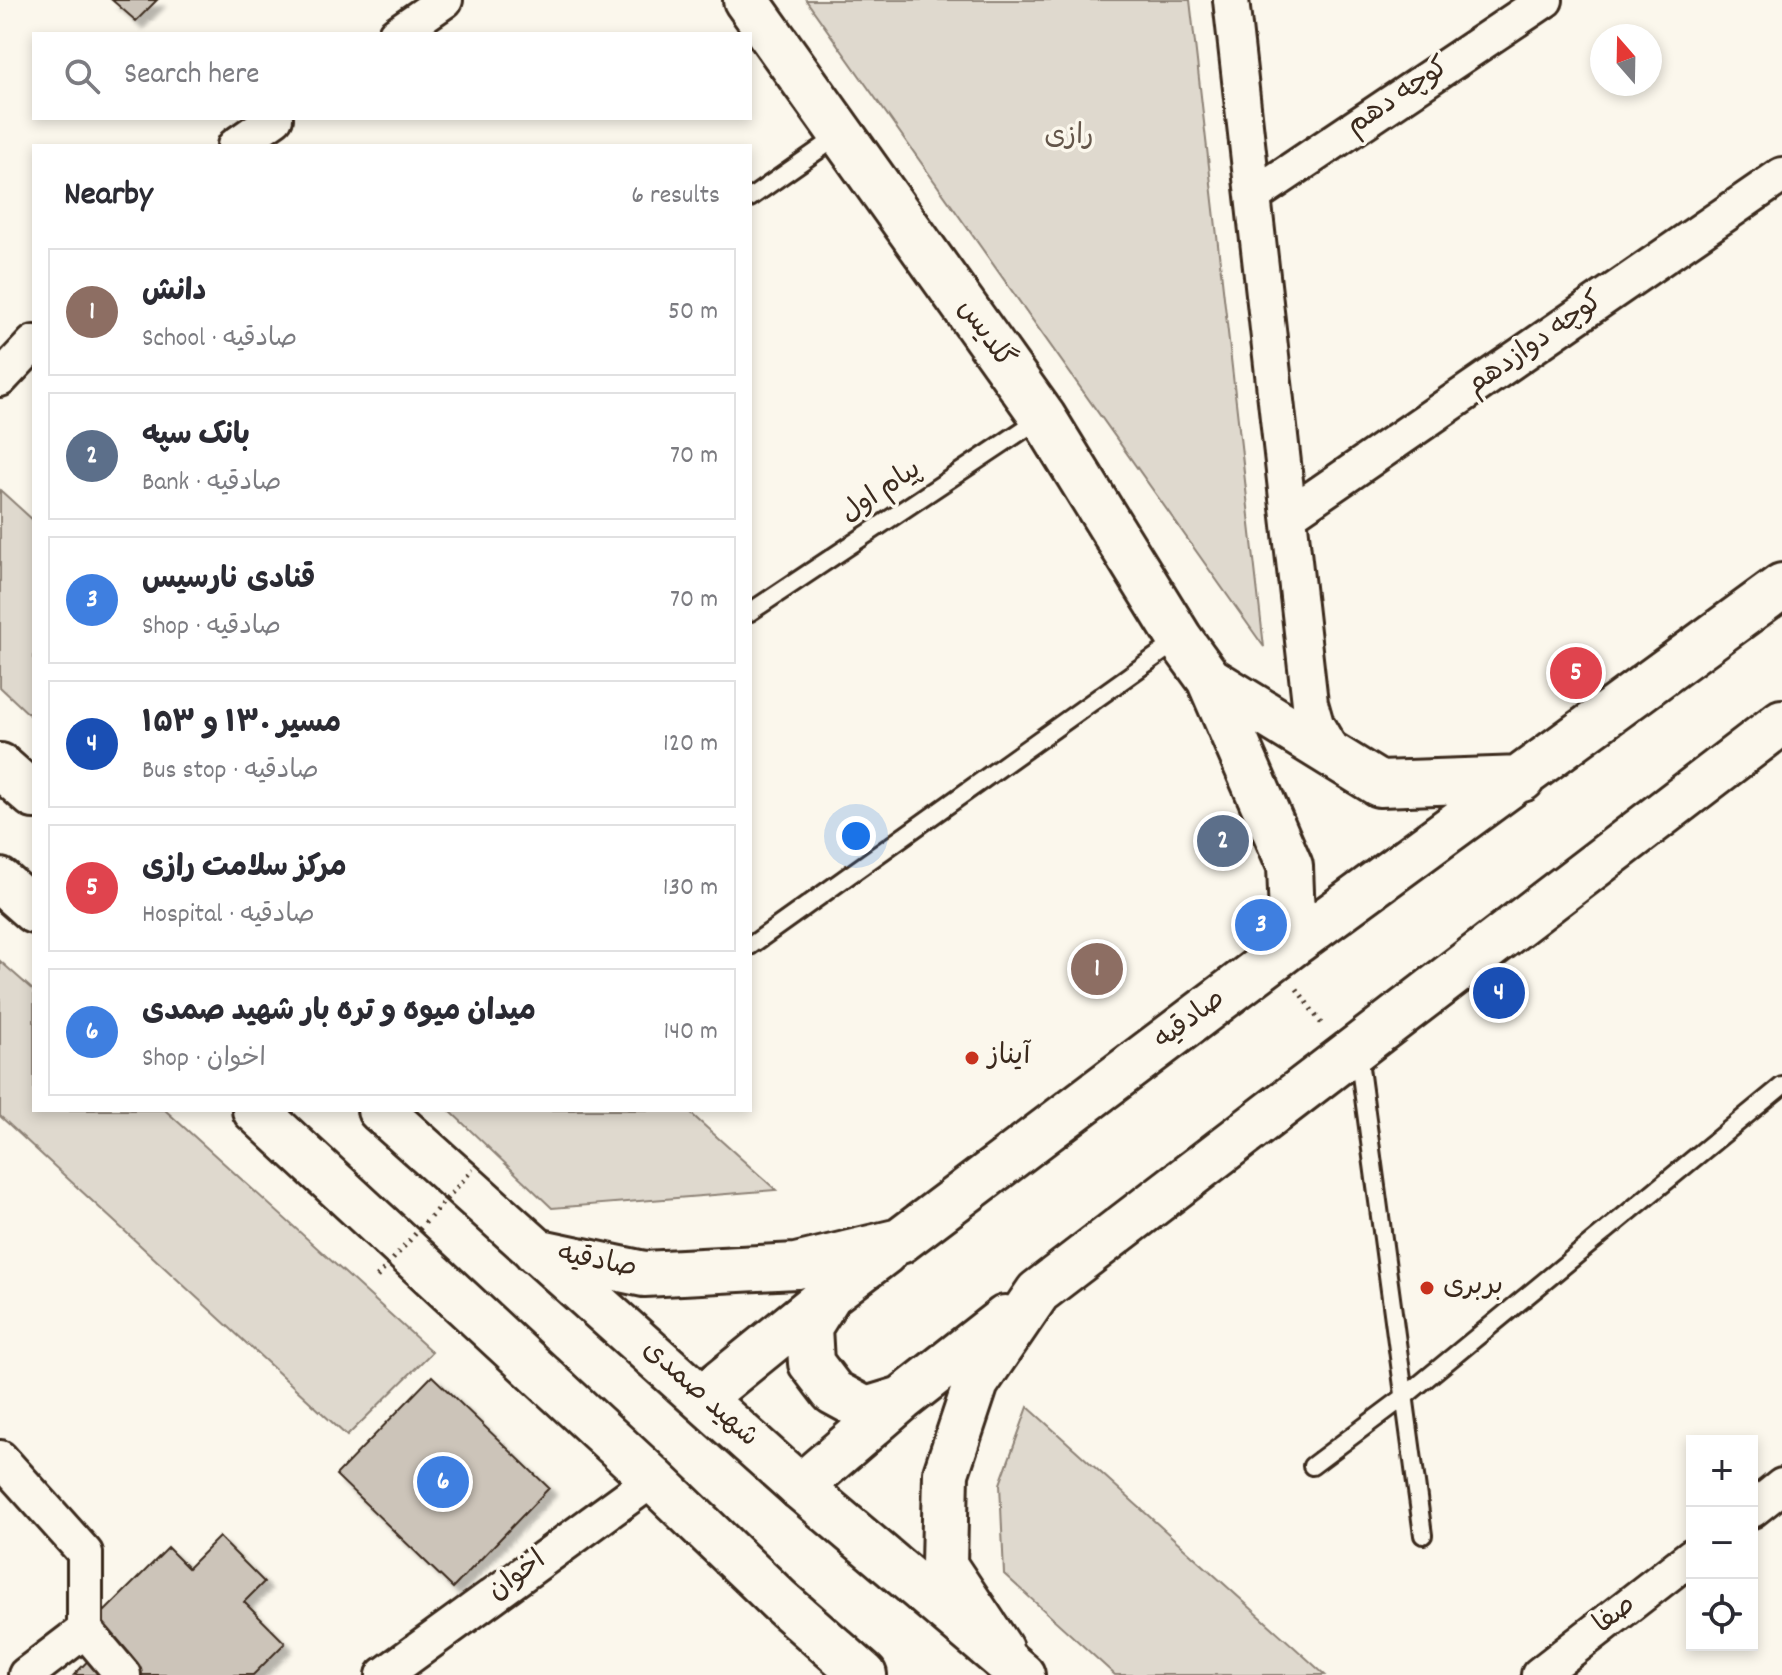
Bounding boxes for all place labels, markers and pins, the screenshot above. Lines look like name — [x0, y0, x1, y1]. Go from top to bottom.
pin: 5 — [1550, 643, 1602, 703]
pin: 2 — [1197, 811, 1249, 871]
pin: 3 — [1235, 895, 1287, 955]
pin: 1 — [1071, 939, 1123, 999]
pin: 4 — [1473, 963, 1525, 1023]
place label: آیناز — [986, 1038, 1032, 1078]
marker: آیناز — [963, 1049, 981, 1067]
place label: بربری — [1443, 1268, 1503, 1308]
marker: بربری — [1418, 1279, 1436, 1297]
pin: 6 — [417, 1452, 469, 1512]

